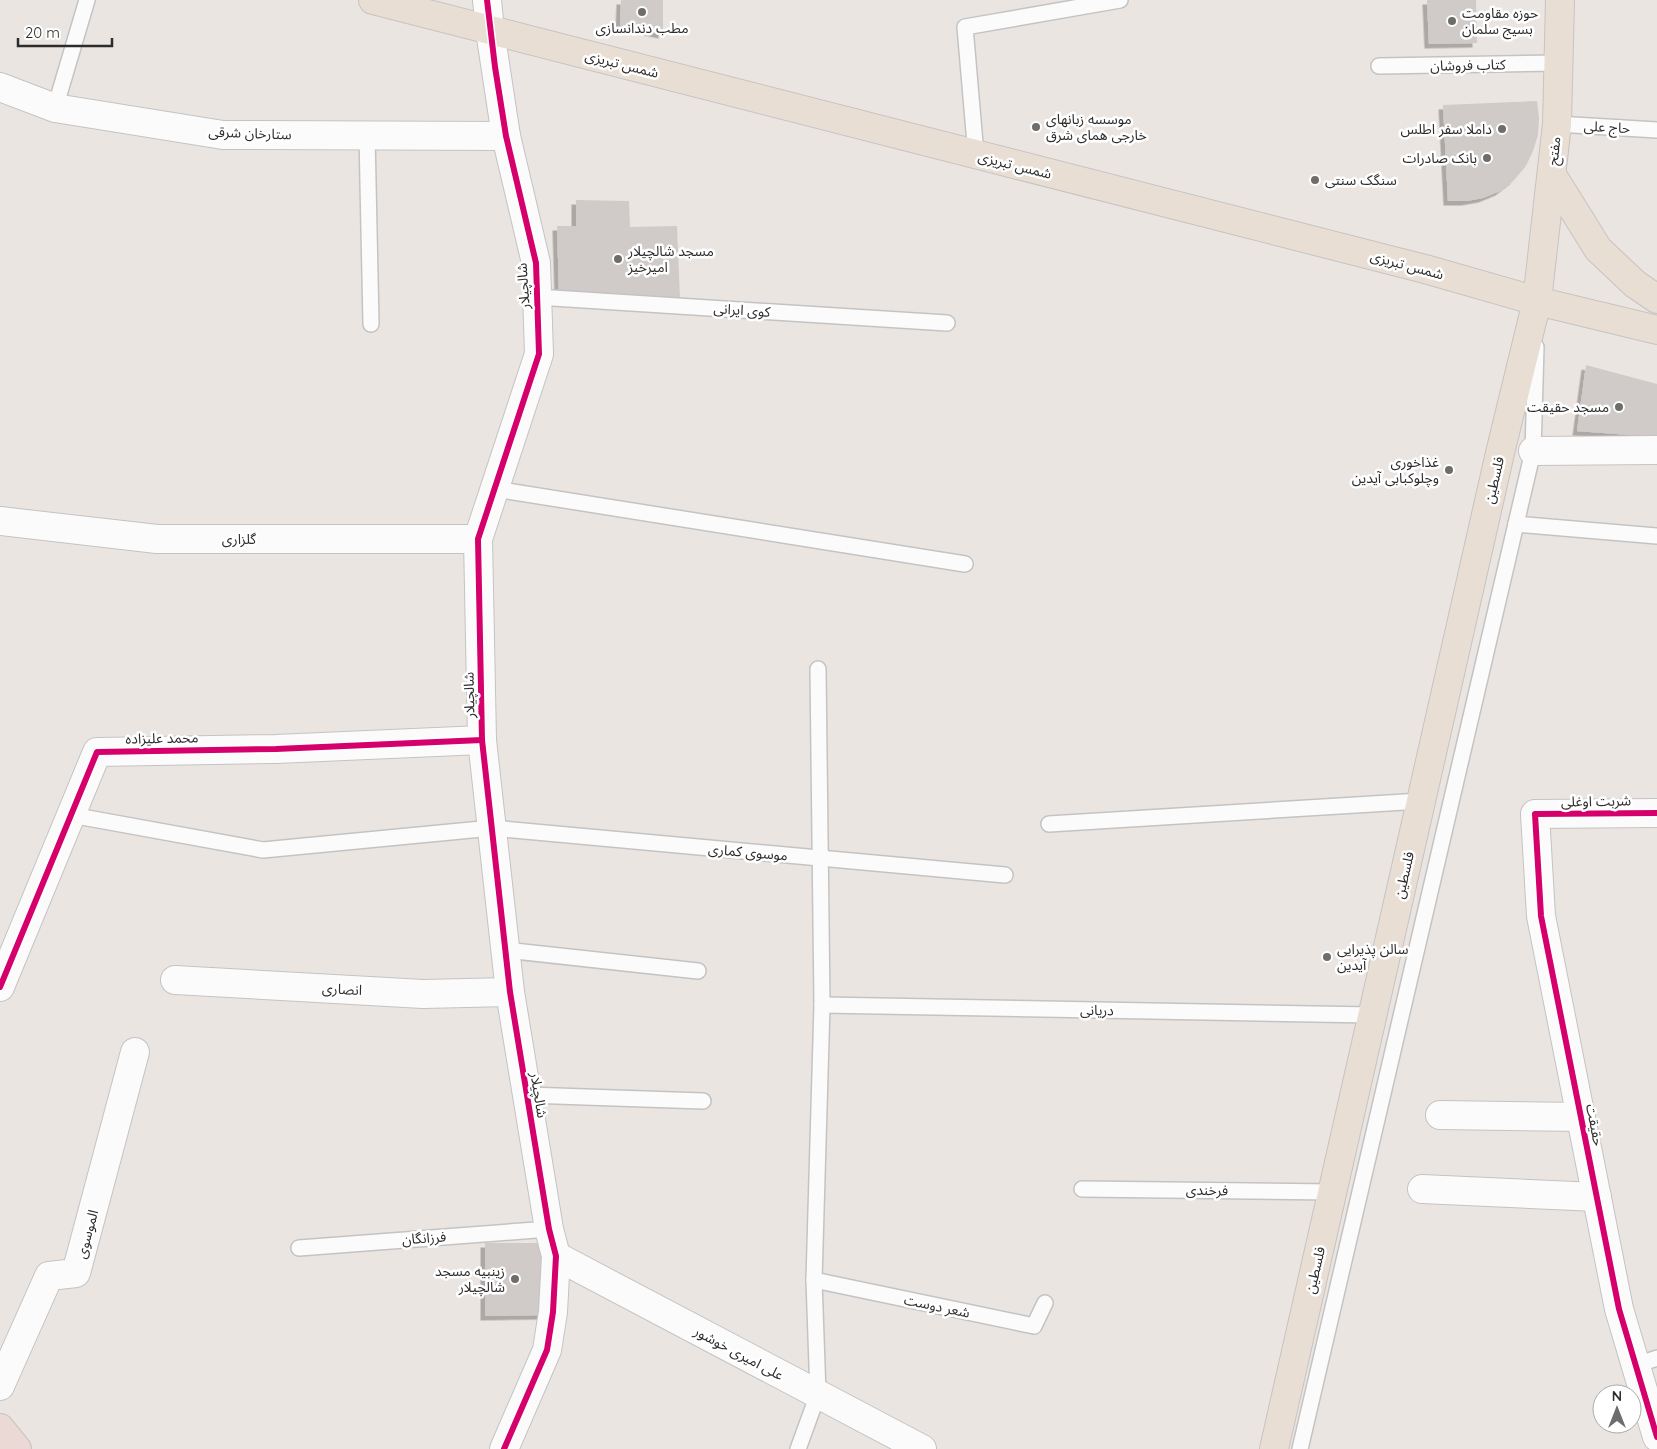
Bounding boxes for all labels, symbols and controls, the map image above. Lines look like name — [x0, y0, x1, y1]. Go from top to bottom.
place label: حوزه مقاومت بسیج سلمان — [1462, 4, 1538, 40]
marker: مطب دندانسازی — [636, 6, 648, 18]
scale bar — [18, 15, 111, 47]
marker: حوزه مقاومت بسیج سلمان — [1446, 15, 1458, 27]
place label: مطب دندانسازی — [595, 19, 689, 37]
text: 20 m — [25, 23, 60, 42]
street label: شمس تبریزی — [583, 46, 661, 82]
street label: کتاب فروشان — [1430, 55, 1506, 75]
place label: موسسه زبانهای خارجی همای شرق — [1046, 110, 1147, 144]
street label: حاج علی — [1583, 117, 1631, 139]
place label: داملا سفر اطلس — [1400, 120, 1492, 138]
marker: موسسه زبانهای خارجی همای شرق — [1030, 121, 1042, 133]
street label: ستارخان شرقی — [208, 123, 292, 143]
marker: داملا سفر اطلس — [1496, 123, 1508, 135]
street label: مفتح — [1544, 136, 1566, 166]
street label: شمس تبریزی — [976, 147, 1054, 183]
place label: بانک صادرات — [1403, 149, 1477, 167]
marker: بانک صادرات — [1481, 152, 1493, 164]
place label: سنگک سنتی — [1325, 171, 1397, 189]
marker: سنگک سنتی — [1309, 174, 1321, 186]
place label: مسجد شالچیلار امیرخیز — [627, 242, 714, 276]
street label: شمس تبریزی — [1368, 247, 1446, 283]
marker: مسجد شالچیلار امیرخیز — [612, 253, 624, 265]
street label: شالچیلار — [512, 262, 535, 311]
street label: کوی ایرانی — [713, 299, 771, 321]
place label: مسجد حقیقت — [1527, 398, 1609, 416]
marker: مسجد حقیقت — [1613, 401, 1625, 413]
place label: غذاخوری وچلوکبابی آیدین — [1352, 453, 1439, 488]
street label: فلسطین — [1480, 455, 1508, 505]
marker: غذاخوری وچلوکبابی آیدین — [1443, 464, 1455, 476]
street label: گلزاری — [222, 530, 256, 548]
street label: شالچیلار — [460, 672, 479, 719]
street label: محمد علیزاده — [125, 728, 199, 748]
street label: شربت اوغلی — [1561, 791, 1631, 811]
street label: موسوی کماری — [708, 840, 788, 864]
street label: فلسطین — [1390, 850, 1418, 900]
place label: سالن پذیرایی آیدین — [1337, 940, 1409, 974]
marker: سالن پذیرایی آیدین — [1321, 951, 1333, 963]
street label: انصاری — [321, 979, 363, 999]
street label: دریانی — [1080, 1001, 1114, 1019]
street label: شالچیلار — [525, 1070, 552, 1119]
street label: حقیقت — [1582, 1102, 1608, 1148]
street label: فرخندی — [1186, 1181, 1228, 1199]
street label: الموسوی — [72, 1208, 102, 1260]
street label: فرزانگان — [401, 1227, 447, 1249]
street label: فلسطین — [1301, 1245, 1329, 1295]
place label: زینبیه مسجد شالچیلار — [435, 1262, 505, 1297]
marker: زینبیه مسجد شالچیلار — [509, 1273, 521, 1285]
street label: شعر دوست — [902, 1290, 972, 1322]
street label: علی امیری خوشور — [690, 1321, 787, 1384]
north arrow — [1592, 1384, 1642, 1434]
text: N — [1612, 1387, 1622, 1405]

